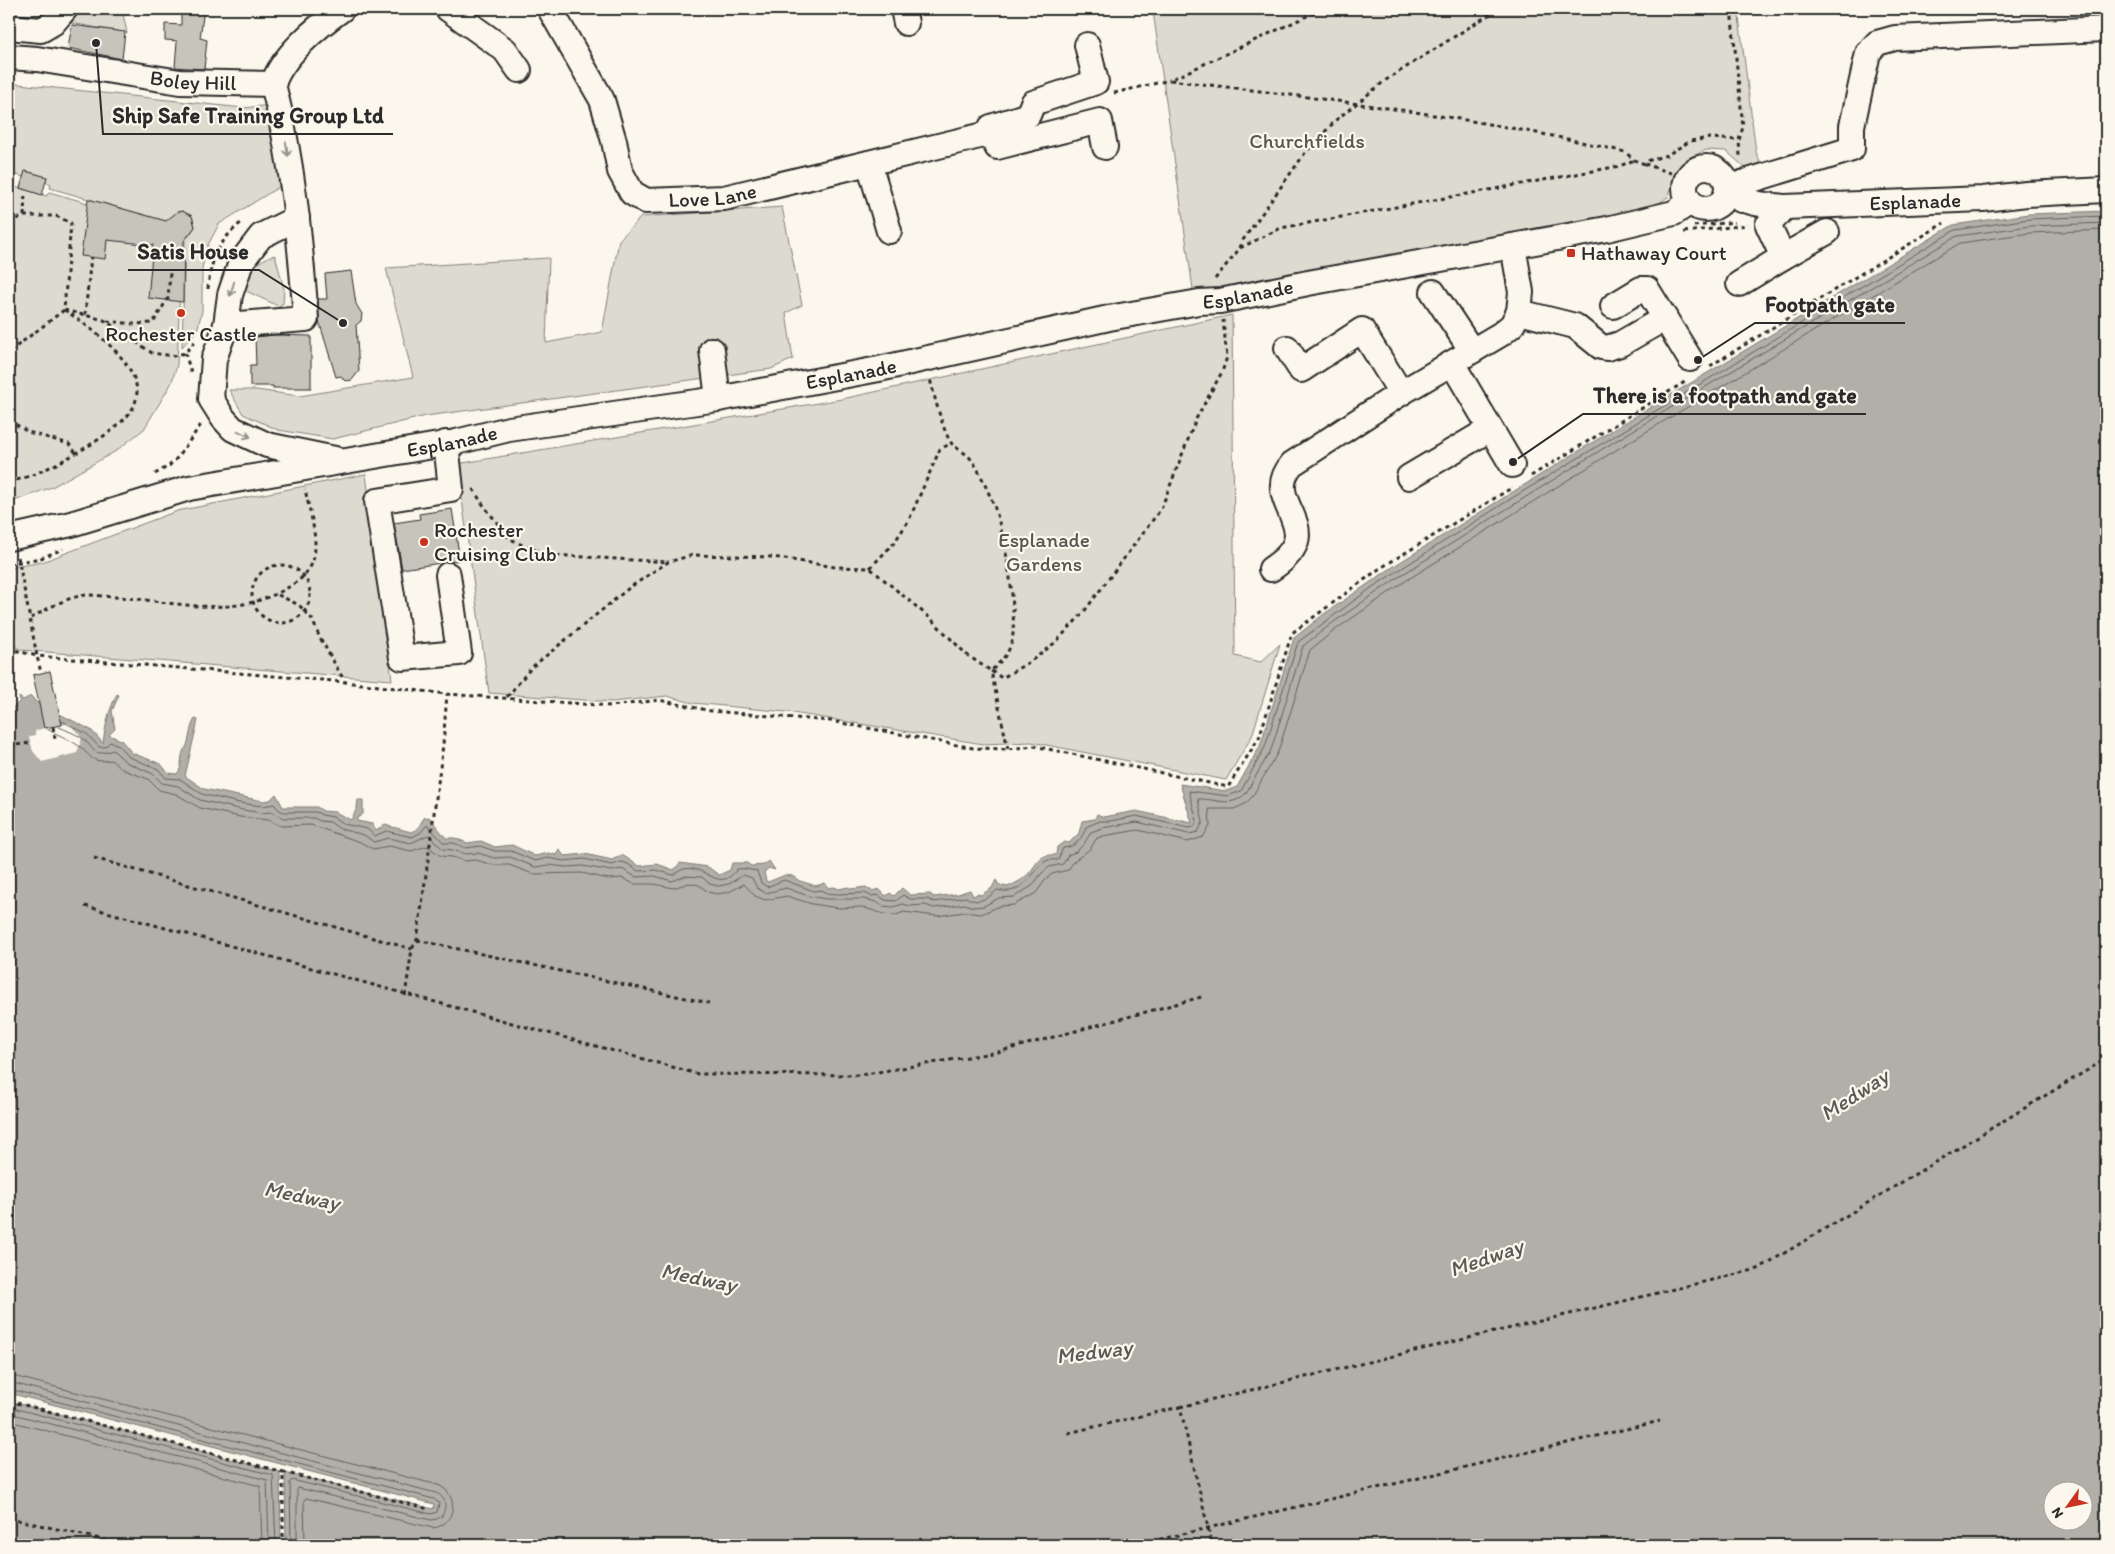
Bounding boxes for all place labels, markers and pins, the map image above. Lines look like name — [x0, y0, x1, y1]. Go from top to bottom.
callout: Ship Safe Training Group Ltd — [103, 97, 393, 134]
callout: Satis House — [128, 233, 259, 270]
place label: Hathaway Court — [1581, 240, 1727, 265]
marker: Hathaway Court — [1565, 247, 1577, 259]
callout: Footpath gate — [1755, 286, 1905, 323]
marker: Rochester Castle — [175, 307, 187, 319]
place label: Rochester Castle — [105, 321, 257, 346]
callout: There is a footpath and gate — [1583, 377, 1866, 414]
place label: Rochester Cruising Club — [434, 517, 557, 566]
marker: Rochester Cruising Club — [418, 536, 430, 548]

